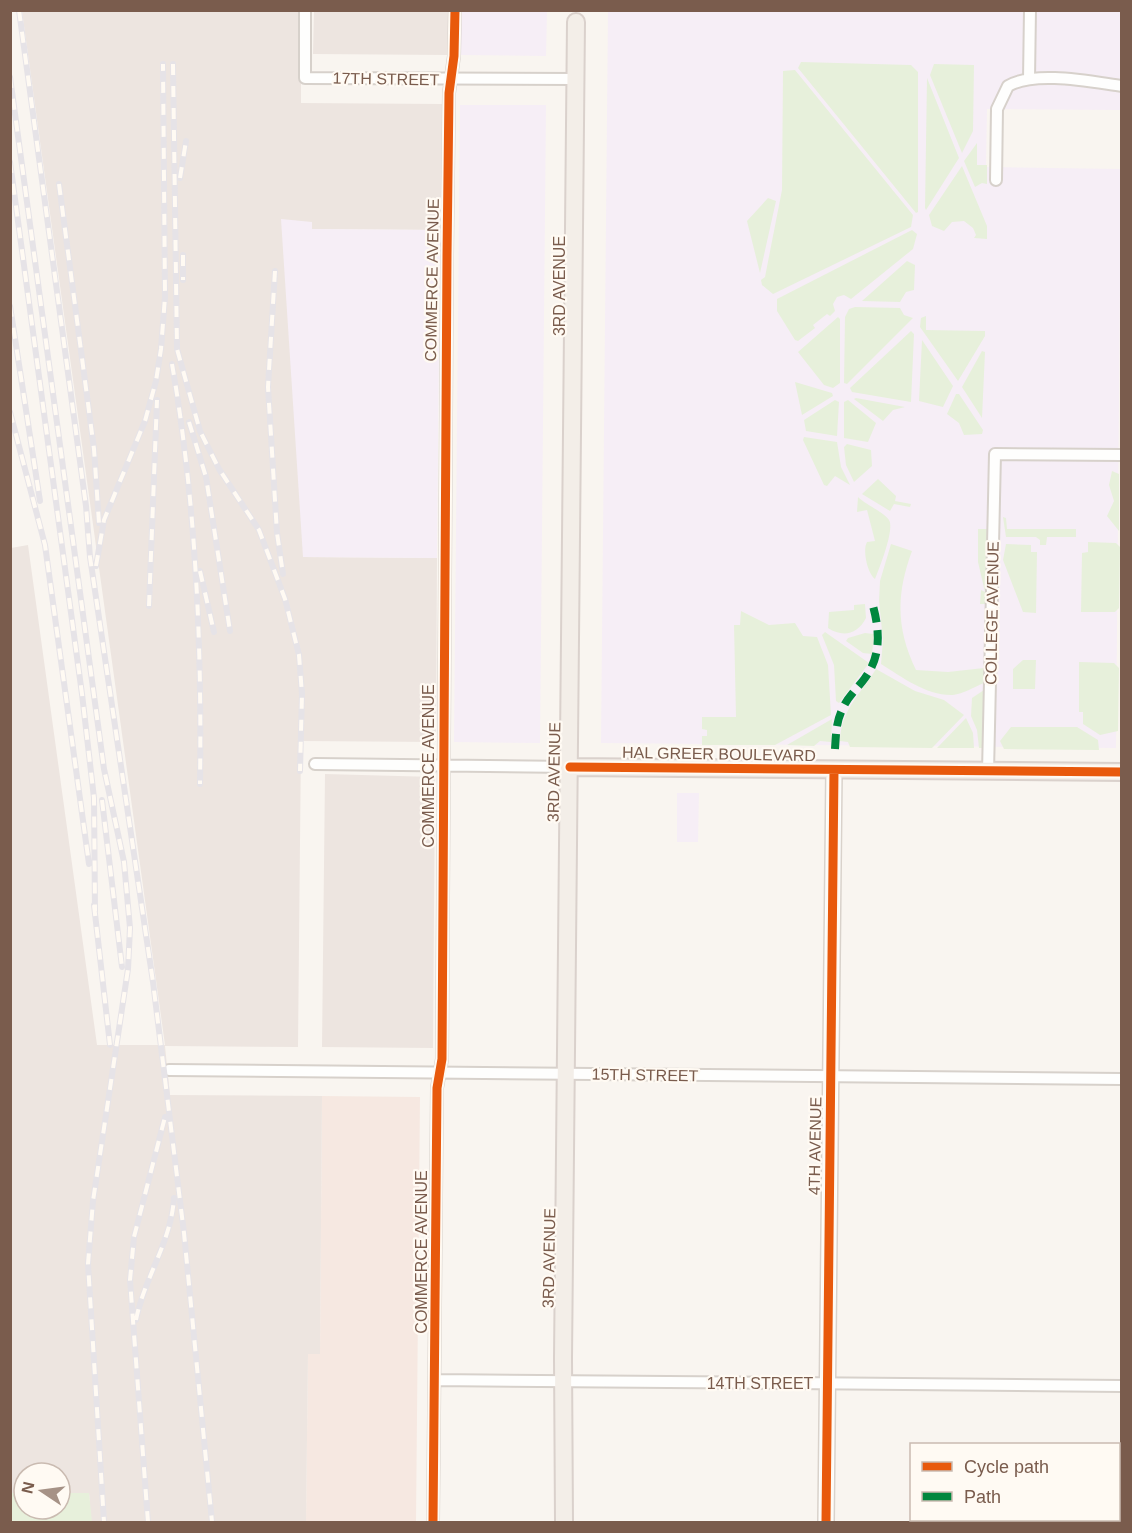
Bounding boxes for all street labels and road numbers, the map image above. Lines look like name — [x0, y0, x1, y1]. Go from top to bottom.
street label: 17TH STREET — [333, 70, 440, 88]
street label: COMMERCE AVENUE — [422, 198, 442, 362]
street label: 3RD AVENUE — [551, 236, 568, 336]
street label: COLLEGE AVENUE — [982, 541, 1002, 685]
street label: COMMERCE AVENUE — [420, 684, 437, 848]
street label: 3RD AVENUE — [545, 722, 563, 822]
street label: HAL GREER BOULEVARD — [622, 744, 816, 764]
street label: 15TH STREET — [592, 1066, 699, 1084]
street label: 4TH AVENUE — [806, 1097, 824, 1195]
street label: COMMERCE AVENUE — [413, 1170, 430, 1334]
street label: 3RD AVENUE — [540, 1208, 558, 1308]
street label: 14TH STREET — [707, 1375, 814, 1392]

